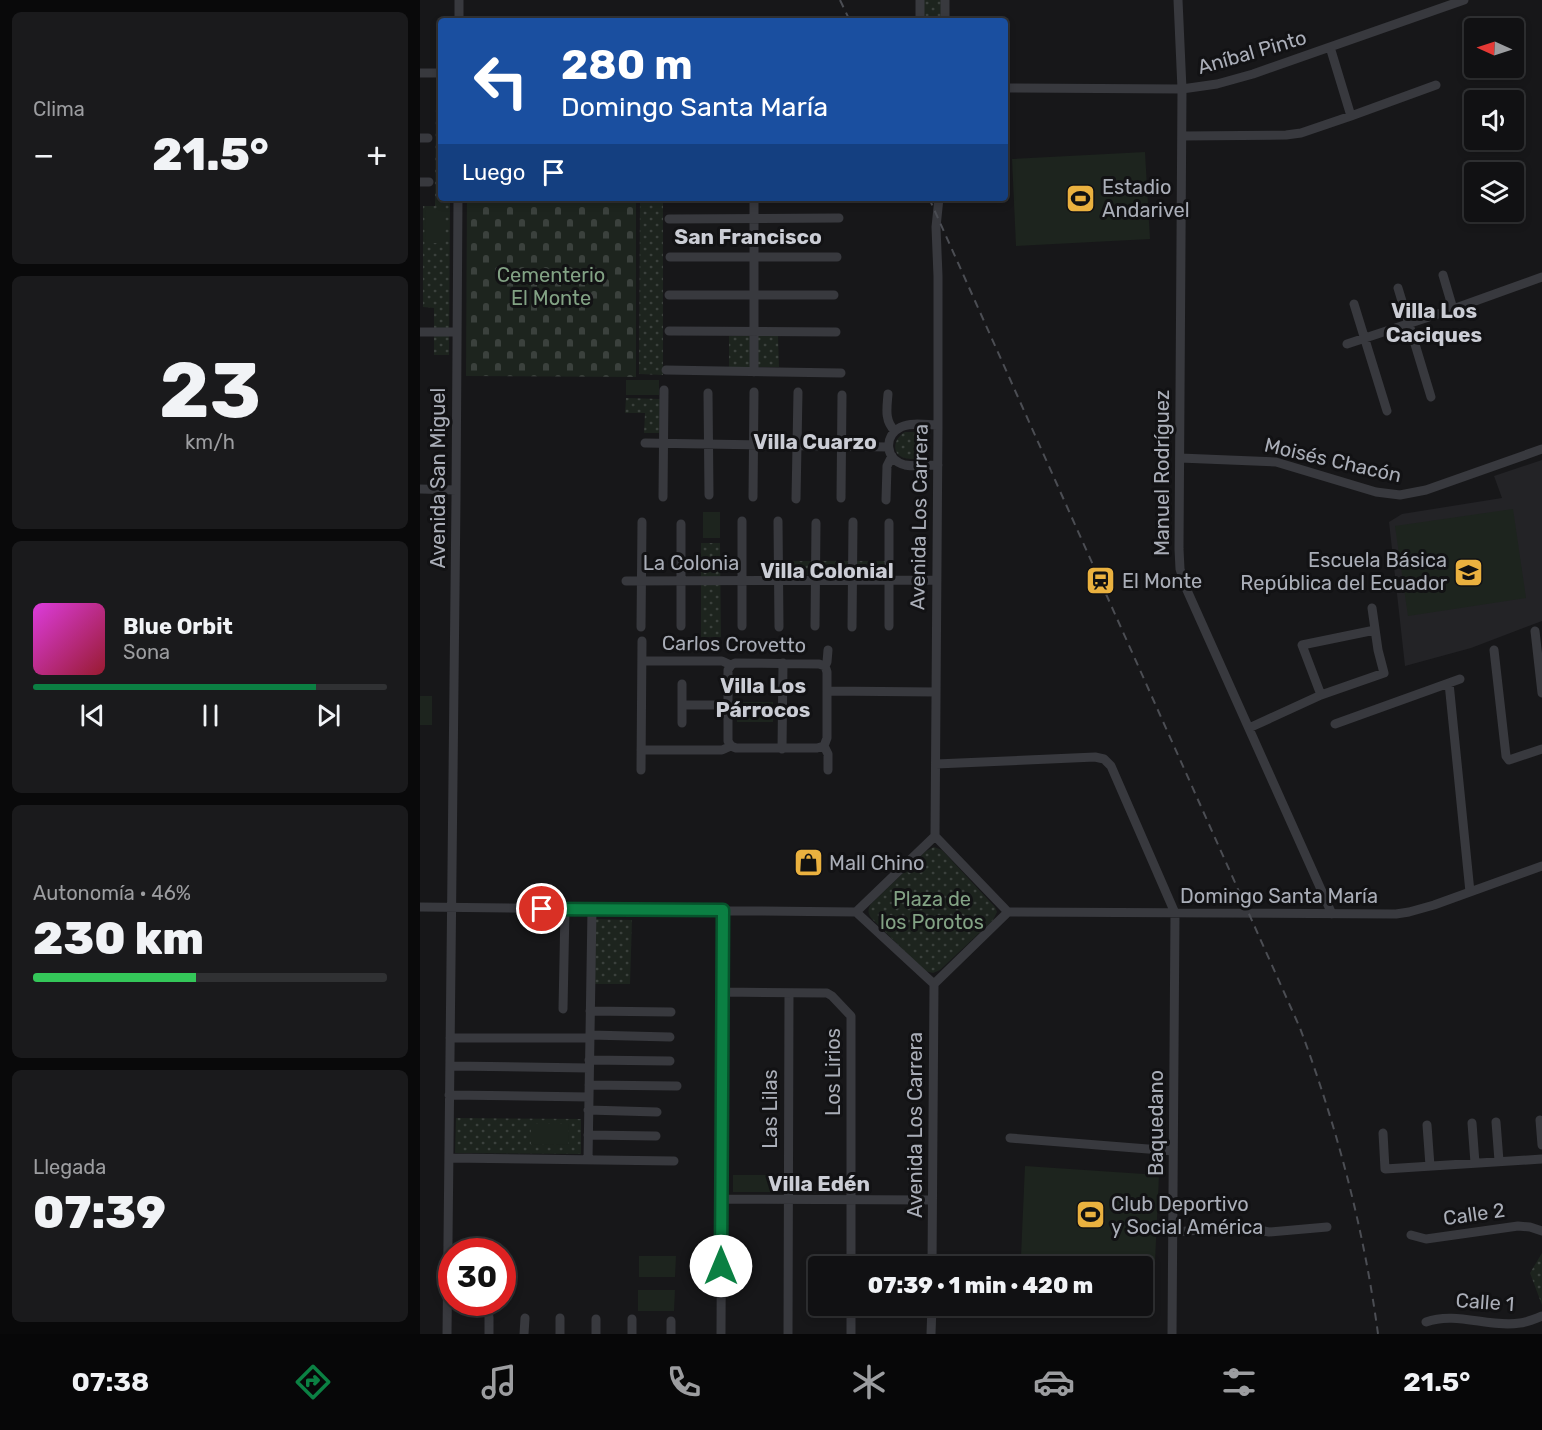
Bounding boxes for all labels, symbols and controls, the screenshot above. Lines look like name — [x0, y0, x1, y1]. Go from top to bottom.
north arrow — [1464, 18, 1524, 78]
map controls — [1464, 18, 1524, 222]
street label: Aníbal Pinto — [1195, 25, 1309, 79]
text: 280 m — [561, 40, 693, 90]
icon: left — [462, 42, 540, 120]
button: sound — [1464, 90, 1524, 150]
text: Domingo Santa María — [561, 91, 828, 123]
text: Clima — [33, 97, 85, 121]
text: 21.5° — [152, 128, 269, 181]
text: − — [33, 135, 54, 174]
text: + — [366, 135, 387, 174]
icon: arrive — [537, 156, 570, 189]
text: Luego — [462, 159, 525, 186]
button: layers — [1464, 162, 1524, 222]
place label: Estadio Andarivel — [1102, 175, 1190, 222]
sports icon: Estadio Andarivel — [1065, 183, 1097, 215]
district label: San Francisco — [674, 224, 822, 249]
park label: Cementerio El Monte — [497, 263, 605, 310]
district label: Villa Los Caciques — [1386, 298, 1482, 347]
text: 23 — [159, 344, 261, 437]
street label: Avenida San Miguel — [426, 388, 450, 568]
street label: Manuel Rodríguez — [1150, 390, 1174, 556]
street label: Avenida Los Carrera — [905, 424, 933, 610]
district label: Villa Cuarzo — [753, 429, 877, 454]
text: km/h — [185, 430, 235, 454]
street label: Moisés Chacón — [1262, 433, 1404, 487]
place label: Escuela Básica República del Ecuador — [1240, 548, 1447, 595]
street label: La Colonia — [643, 551, 739, 575]
school or university icon: Escuela Básica República del Ecuador — [1452, 556, 1484, 588]
district label: Villa Colonial — [760, 558, 894, 583]
station icon: El Monte — [1085, 565, 1117, 597]
place label: El Monte — [1122, 569, 1202, 593]
text: Blue Orbit — [123, 613, 233, 640]
street label: Carlos Crovetto — [662, 631, 806, 657]
text: Sona — [123, 640, 170, 664]
district label: Villa Los Párrocos — [716, 673, 810, 722]
icon: previous — [76, 699, 109, 732]
icon: pause — [194, 699, 227, 732]
icon: next — [312, 699, 345, 732]
shop icon: Mall Chino — [792, 847, 824, 879]
place label: Mall Chino — [829, 851, 924, 875]
text: Autonomía · 46% — [33, 881, 191, 905]
pin — [516, 883, 567, 934]
street label: Domingo Santa María — [1180, 884, 1378, 908]
park label: Plaza de los Porotos — [880, 887, 984, 934]
icon: arrive — [525, 892, 558, 925]
text: 230 km — [33, 912, 204, 965]
street label: Los Lirios — [821, 1028, 845, 1116]
street label: Avenida Los Carrera — [903, 1032, 927, 1218]
street label: Las Lilas — [758, 1069, 782, 1149]
street label: Baquedano — [1144, 1070, 1168, 1176]
text: Llegada — [33, 1155, 106, 1179]
district label: Villa Edén — [768, 1171, 870, 1196]
text: 07:39 — [33, 1186, 166, 1239]
place label: Club Deportivo y Social América — [1111, 1192, 1263, 1239]
street label: Calle 2 — [1442, 1198, 1506, 1230]
sports icon: Club Deportivo y Social América — [1074, 1199, 1106, 1231]
position arrow — [689, 1234, 753, 1298]
speed limit sign: 30 — [438, 1238, 516, 1316]
text: 07:39 · 1 min · 420 m — [868, 1272, 1093, 1299]
street label: Calle 1 — [1455, 1288, 1515, 1316]
icon: directions — [292, 1361, 334, 1403]
icon: music — [478, 1361, 520, 1403]
icon: phone — [663, 1361, 705, 1403]
icon: climate — [848, 1361, 890, 1403]
icon: car — [1033, 1361, 1075, 1403]
icon: filters — [1218, 1361, 1260, 1403]
text: 07:38 — [72, 1366, 149, 1398]
text: 21.5° — [1403, 1366, 1470, 1398]

